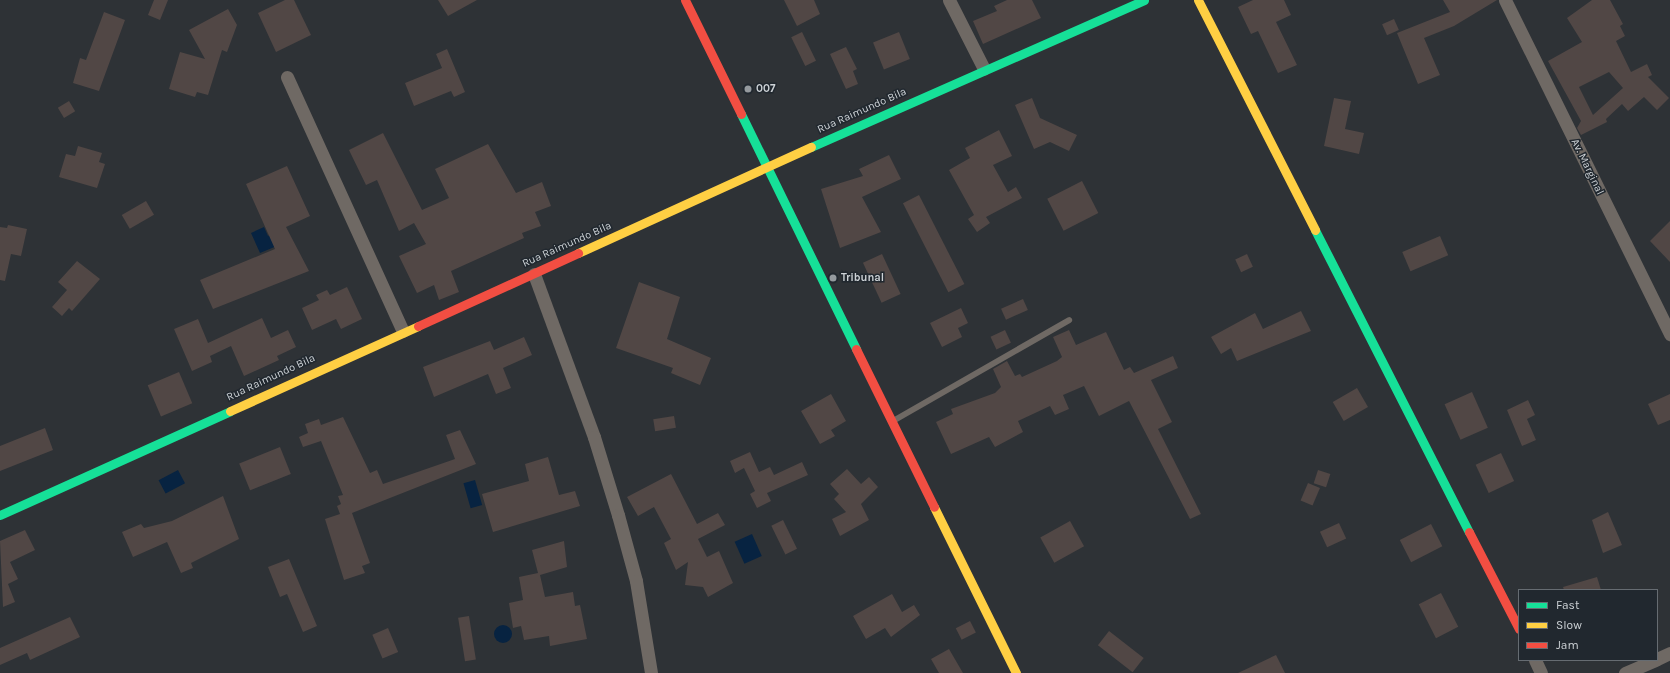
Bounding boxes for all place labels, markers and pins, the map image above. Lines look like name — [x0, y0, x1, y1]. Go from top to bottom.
place label: 007 — [756, 82, 775, 96]
marker: 007 — [743, 84, 753, 94]
place label: Tribunal — [841, 271, 884, 285]
marker: Tribunal — [828, 273, 838, 283]

